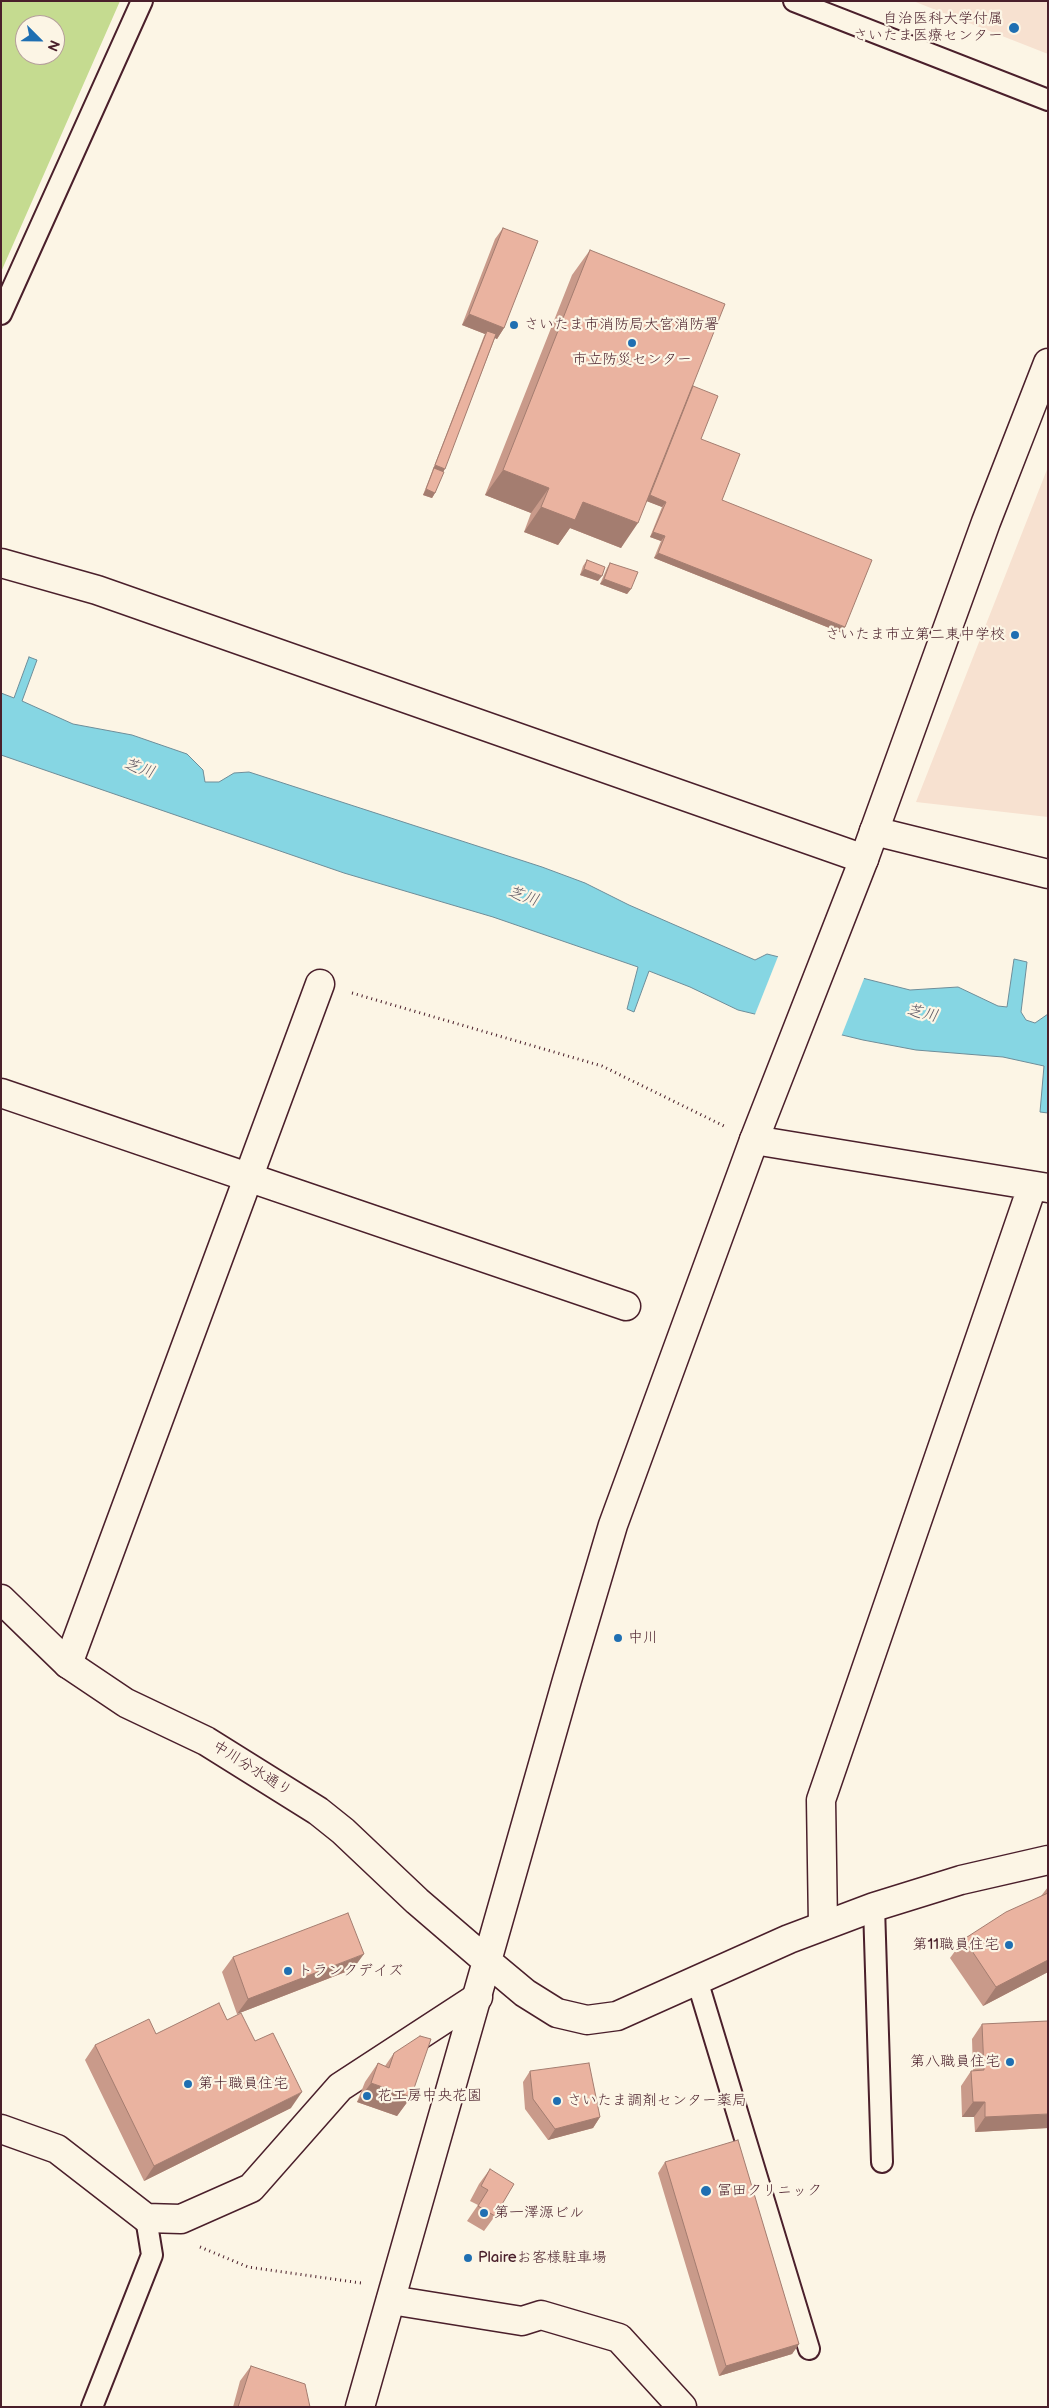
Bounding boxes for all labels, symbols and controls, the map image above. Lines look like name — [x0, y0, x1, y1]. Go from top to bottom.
place label: 自治医科大学付属 さいたま医療センター — [853, 10, 1003, 45]
north arrow — [15, 15, 65, 65]
marker: 自治医科大学付属 さいたま医療センター — [1007, 21, 1021, 35]
text: N — [43, 37, 63, 54]
place label: さいたま市消防局大宮消防署 — [524, 316, 719, 334]
marker: さいたま市消防局大宮消防署 — [508, 319, 520, 331]
marker: 市立防災センター — [626, 337, 638, 349]
place label: 市立防災センター — [572, 351, 692, 369]
place label: さいたま市立第二東中学校 — [825, 626, 1005, 644]
marker: さいたま市立第二東中学校 — [1009, 629, 1021, 641]
water label: 芝川 — [121, 755, 157, 783]
water label: 芝川 — [505, 883, 541, 911]
water label: 芝川 — [904, 1001, 940, 1027]
place label: 中川 — [628, 1629, 658, 1647]
marker: 中川 — [612, 1632, 624, 1644]
street label: 中川分水通り — [209, 1738, 295, 1800]
place label: 第11職員住宅 — [912, 1936, 999, 1954]
marker: 第11職員住宅 — [1003, 1939, 1015, 1951]
place label: トランクデイズ — [298, 1962, 403, 1980]
marker: トランクデイズ — [282, 1965, 294, 1977]
place label: 第八職員住宅 — [910, 2053, 1000, 2071]
marker: 第八職員住宅 — [1004, 2056, 1016, 2068]
place label: 第十職員住宅 — [198, 2075, 288, 2093]
marker: 第十職員住宅 — [182, 2078, 194, 2090]
place label: 花工房中央花園 — [377, 2087, 482, 2105]
marker: 花工房中央花園 — [361, 2090, 373, 2102]
place label: さいたま調剤センター薬局 — [567, 2092, 747, 2110]
marker: さいたま調剤センター薬局 — [551, 2095, 563, 2107]
place label: 冨田クリニック — [717, 2182, 822, 2200]
marker: 冨田クリニック — [699, 2184, 713, 2198]
place label: 第一澤源ビル — [494, 2204, 584, 2222]
marker: 第一澤源ビル — [478, 2207, 490, 2219]
place label: Plaireお客様駐車場 — [478, 2249, 607, 2267]
marker: Plaireお客様駐車場 — [462, 2252, 474, 2264]

